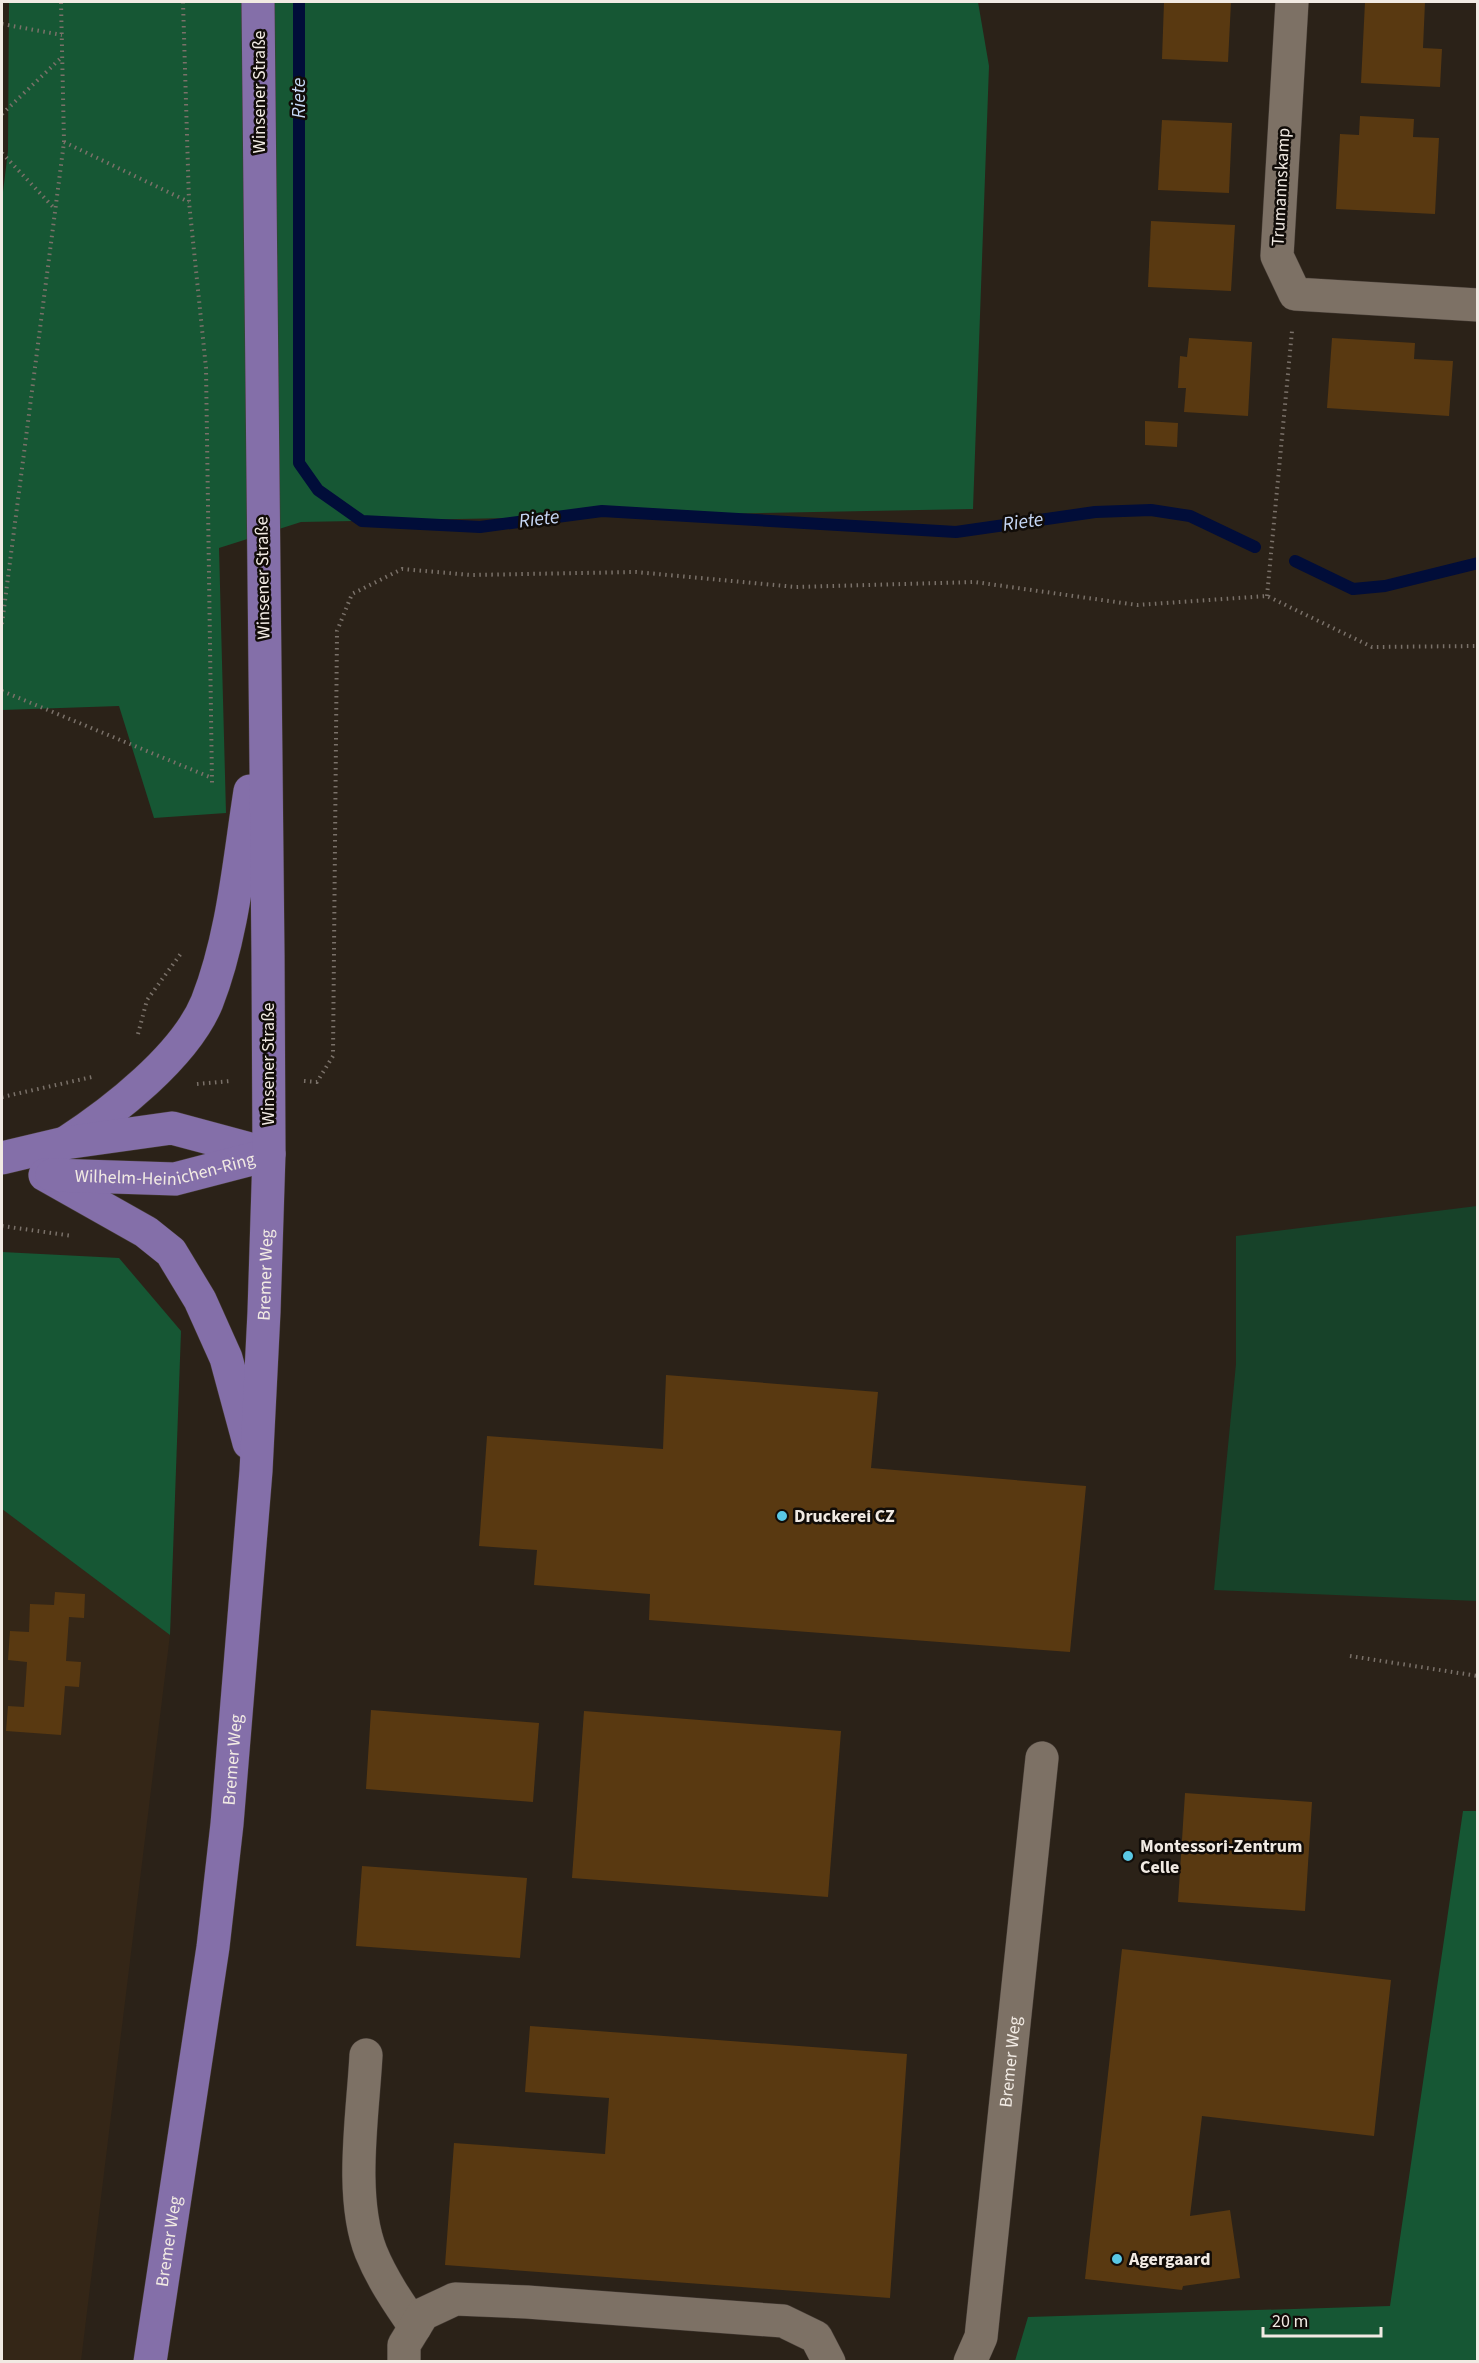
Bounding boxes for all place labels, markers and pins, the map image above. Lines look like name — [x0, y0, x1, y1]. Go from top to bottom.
place label: Druckerei CZ — [794, 1504, 895, 1529]
marker: Druckerei CZ — [775, 1509, 789, 1523]
place label: Montessori-Zentrum Celle — [1140, 1834, 1302, 1880]
marker: Montessori-Zentrum Celle — [1121, 1849, 1135, 1863]
place label: Agergaard — [1128, 2247, 1210, 2272]
marker: Agergaard — [1110, 2252, 1124, 2266]

